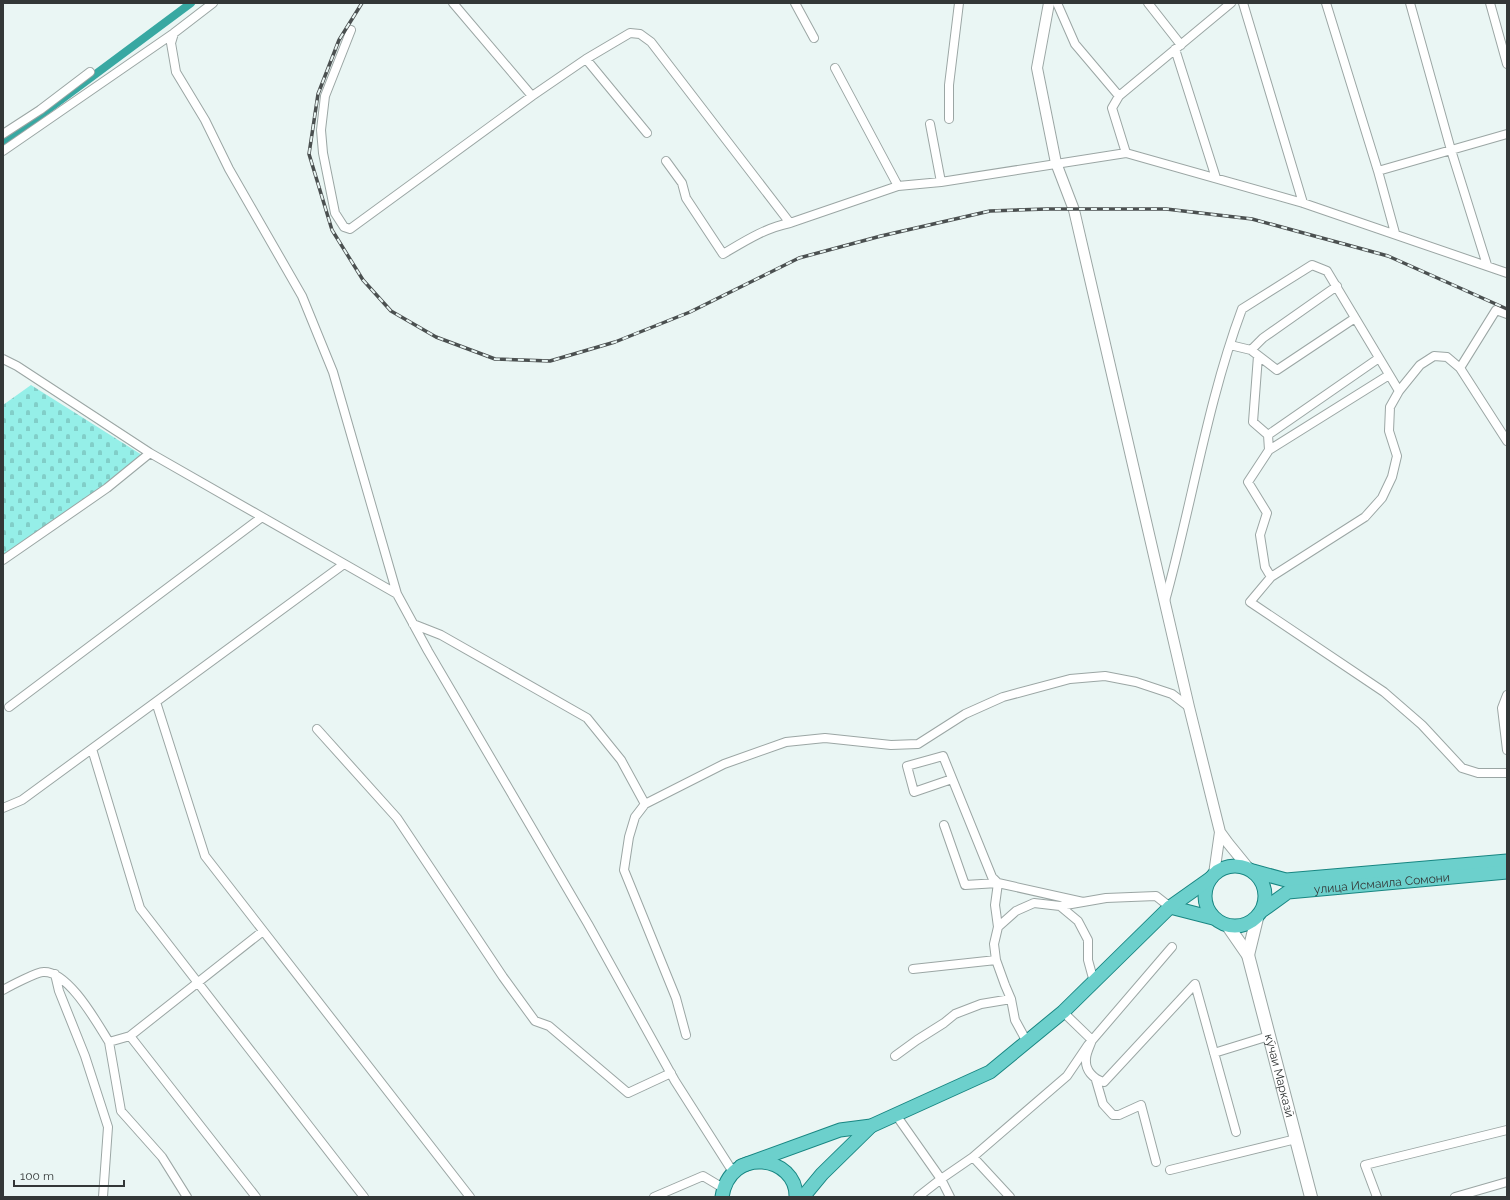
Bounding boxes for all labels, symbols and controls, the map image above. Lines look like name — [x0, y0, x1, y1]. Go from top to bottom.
street label: улица Исмаила Сомони — [1313, 870, 1450, 897]
street label: кӯчаи Марказӣ — [1262, 1033, 1297, 1119]
scale bar — [14, 1162, 124, 1188]
text: 100 m — [20, 1169, 54, 1183]

